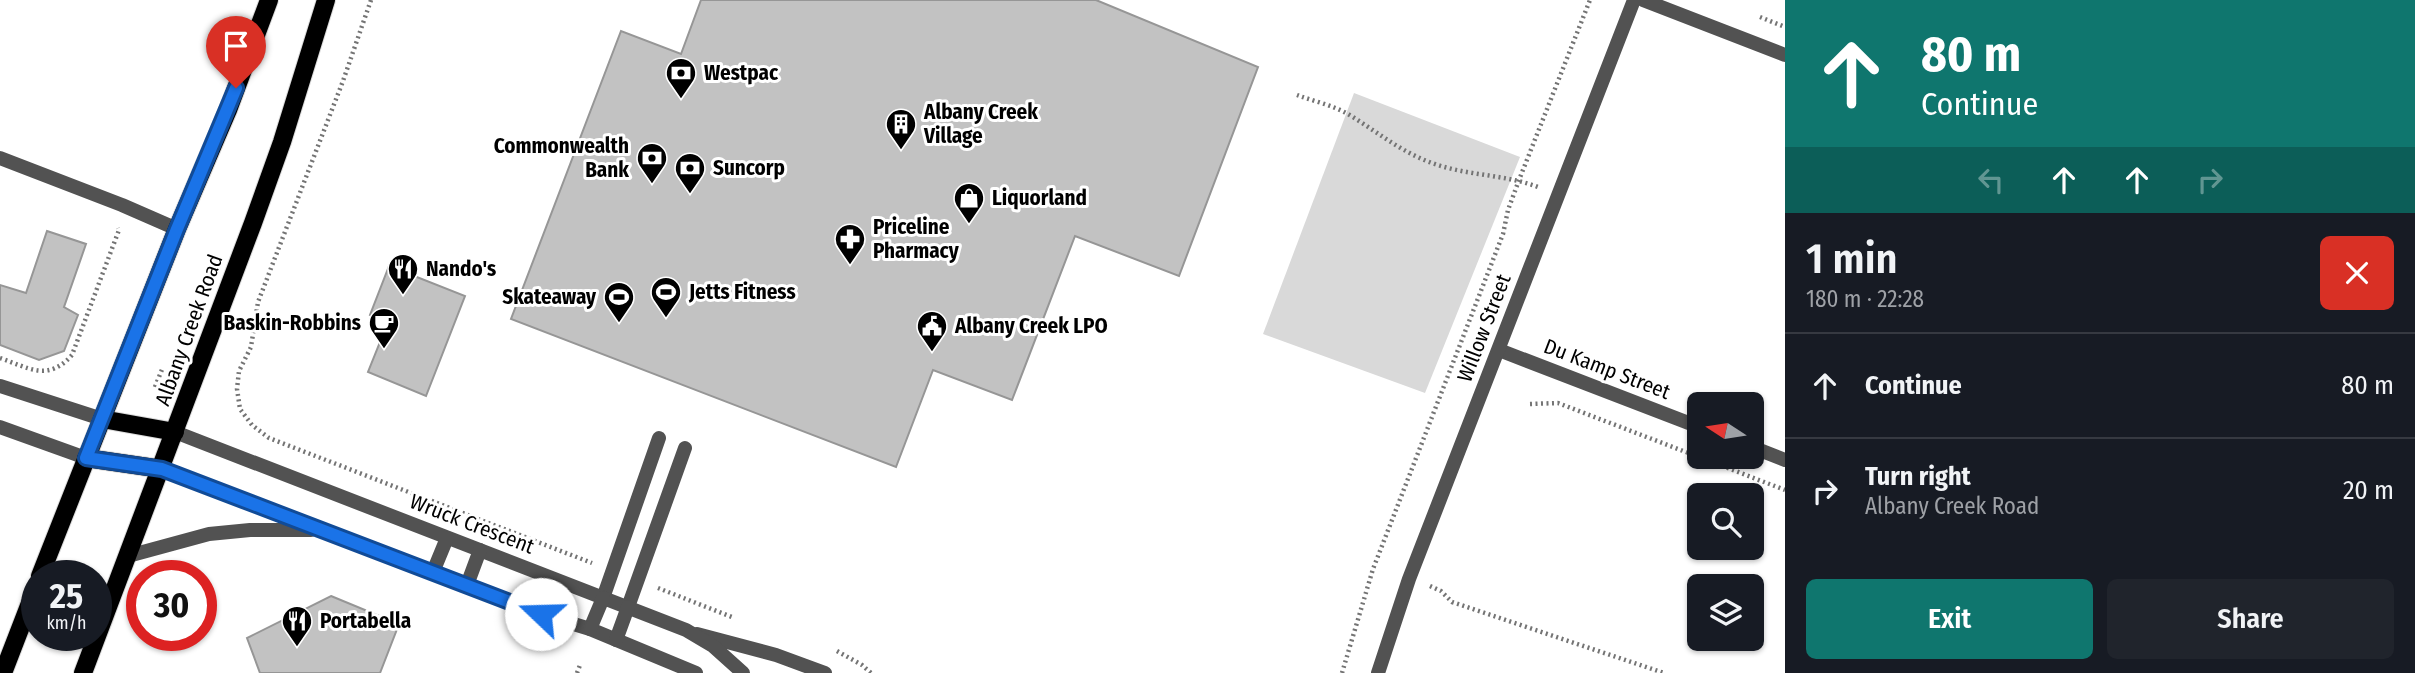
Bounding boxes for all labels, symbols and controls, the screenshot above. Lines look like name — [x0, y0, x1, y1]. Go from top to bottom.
pin — [206, 16, 266, 88]
text: 80 m — [1921, 25, 2021, 84]
icon: arrive — [217, 27, 255, 65]
icon: ahead — [1806, 28, 1897, 119]
bank icon: Westpac — [664, 56, 698, 100]
place label: Westpac — [704, 60, 779, 86]
text: Continue — [1921, 85, 2038, 123]
place label: Albany Creek Village — [923, 99, 1038, 149]
building icon: Albany Creek Village — [884, 107, 918, 151]
place label: Commonwealth Bank — [494, 133, 629, 183]
bank icon: Commonwealth Bank — [635, 141, 669, 185]
bank icon: Suncorp — [673, 151, 707, 195]
place label: Suncorp — [713, 155, 785, 181]
icon: left — [1972, 161, 2010, 199]
icon: ahead — [2045, 161, 2083, 199]
icon: ahead — [2118, 161, 2156, 199]
icon: right — [2191, 161, 2229, 199]
shop icon: Liquorland — [952, 181, 986, 225]
place label: Liquorland — [992, 185, 1087, 211]
place label: Priceline Pharmacy — [873, 214, 960, 264]
pharmacy icon: Priceline Pharmacy — [833, 222, 867, 266]
text: 1 min — [1806, 234, 1897, 284]
button: close — [2320, 236, 2394, 310]
street label: Albany Creek Road — [150, 251, 228, 409]
restaurant icon: Nando's — [386, 252, 420, 296]
place label: Nando's — [426, 256, 496, 282]
street label: Willow Street — [1452, 270, 1516, 386]
sports icon: Jetts Fitness — [649, 275, 683, 319]
place label: Jetts Fitness — [688, 279, 796, 305]
sports icon: Skateaway — [602, 280, 636, 324]
place label: Skateaway — [502, 284, 597, 310]
text: 180 m · 22:28 — [1806, 285, 1924, 313]
cafe icon: Baskin-Robbins — [367, 306, 401, 350]
public building icon: Albany Creek LPO — [915, 309, 949, 353]
place label: Baskin-Robbins — [224, 310, 361, 336]
place label: Albany Creek LPO — [954, 313, 1108, 339]
street label: Du Kamp Street — [1540, 333, 1674, 405]
icon: ahead — [1806, 367, 1844, 405]
text: Continue — [1865, 370, 1962, 401]
text: 80 m — [2341, 370, 2394, 401]
north arrow — [1687, 392, 1764, 469]
map controls — [1687, 392, 1764, 651]
text: Turn right — [1865, 461, 1971, 492]
icon: right — [1806, 472, 1844, 510]
text: 20 m — [2343, 475, 2394, 506]
button: search — [1687, 483, 1764, 560]
street label: Wruck Crescent — [406, 488, 538, 560]
text: Albany Creek Road — [1865, 492, 2039, 520]
speed limit sign: 30 — [126, 560, 217, 651]
button: layers — [1687, 574, 1764, 651]
text: 25 — [50, 575, 83, 617]
position arrow — [504, 577, 578, 651]
button: Exit — [1806, 579, 2093, 659]
button: Share — [2107, 579, 2394, 659]
restaurant icon: Portabella — [280, 604, 314, 648]
place label: Portabella — [320, 608, 411, 634]
text: km/h — [46, 612, 87, 634]

